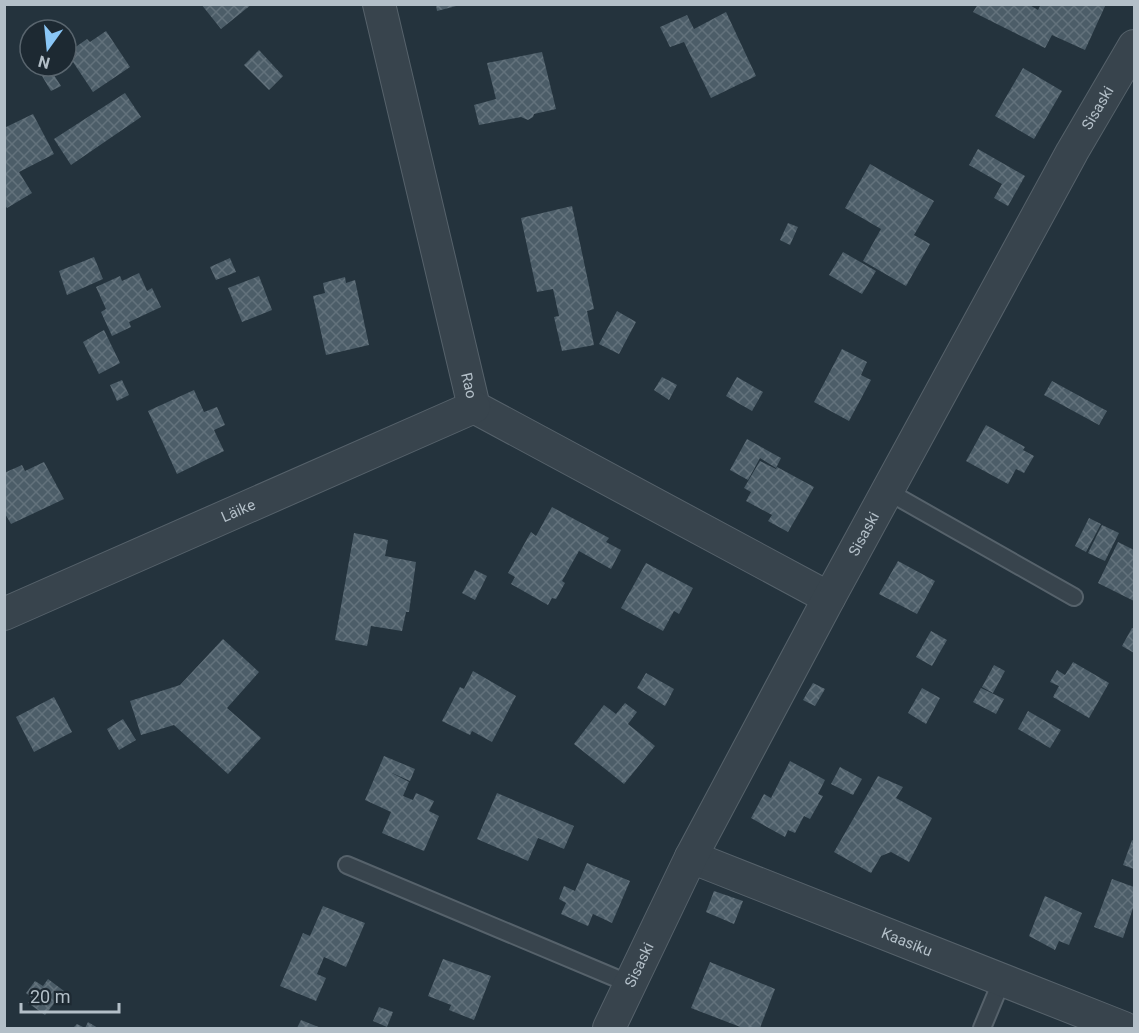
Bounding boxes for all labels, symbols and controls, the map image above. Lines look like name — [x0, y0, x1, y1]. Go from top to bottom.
north arrow — [18, 18, 78, 78]
text: N — [36, 51, 52, 73]
street label: Sisaski — [1078, 83, 1117, 133]
street label: Rao — [457, 371, 481, 400]
street label: Läike — [218, 495, 258, 526]
street label: Sisaski — [845, 509, 883, 559]
street label: Kaasiku — [879, 924, 935, 960]
street label: Sisaski — [621, 940, 658, 990]
scale bar — [21, 976, 118, 1014]
text: 20 m — [30, 986, 70, 1007]

